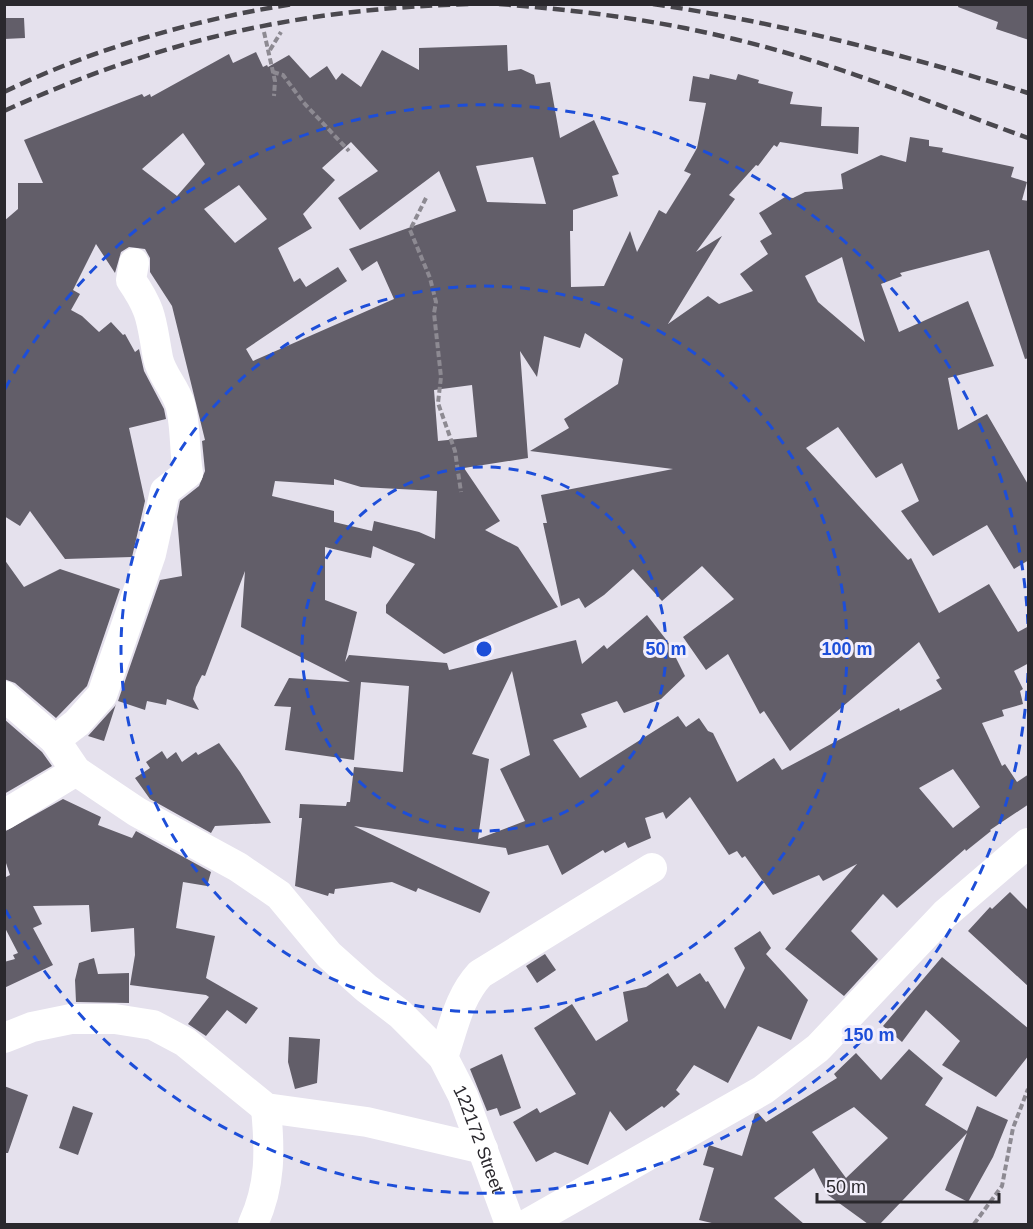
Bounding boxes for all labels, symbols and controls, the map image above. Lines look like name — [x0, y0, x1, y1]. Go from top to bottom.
centre of rings — [474, 639, 494, 659]
text: 50 m — [645, 639, 687, 659]
text: 100 m — [821, 639, 873, 659]
text: 150 m — [843, 1025, 895, 1045]
street label: 122172 Street — [449, 1082, 508, 1196]
scale bar — [817, 1166, 998, 1204]
text: 50 m — [826, 1177, 866, 1197]

